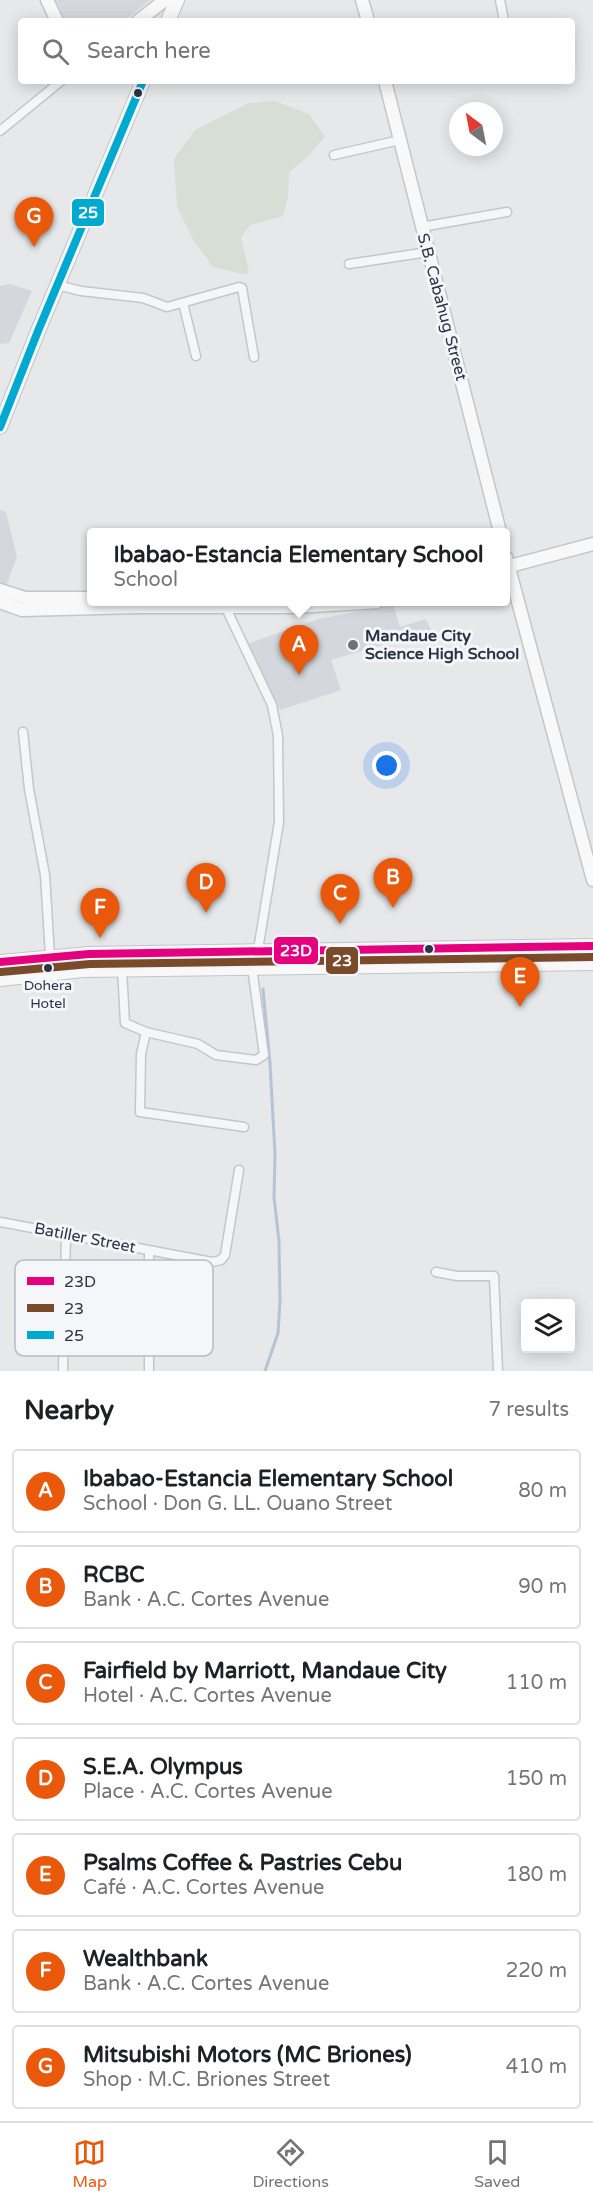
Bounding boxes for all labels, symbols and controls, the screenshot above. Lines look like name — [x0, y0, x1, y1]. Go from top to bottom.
search box — [18, 18, 575, 84]
icon: search — [39, 35, 72, 68]
text: Search here — [87, 38, 211, 64]
unlabelled marker — [132, 87, 144, 99]
north arrow — [449, 102, 503, 156]
pin: G — [15, 198, 54, 247]
line badge: 25 — [71, 198, 105, 227]
text: 25 — [78, 203, 98, 223]
street label: S.B. Cabahug Street — [413, 231, 471, 383]
popup — [87, 528, 510, 606]
text: Ibabao-Estancia Elementary School — [113, 542, 484, 568]
text: School — [113, 568, 178, 592]
pin: A — [280, 626, 318, 675]
place label: Mandaue City Science High School — [365, 626, 519, 664]
marker: Mandaue City Science High School — [346, 638, 360, 652]
your location — [372, 751, 401, 780]
pin: B — [374, 858, 412, 908]
pin: D — [186, 864, 226, 913]
pin: C — [320, 874, 360, 924]
pin: F — [80, 888, 120, 938]
line badge: 23D — [273, 936, 319, 965]
text: 23D — [280, 941, 312, 961]
unlabelled marker — [423, 943, 435, 955]
line badge: 23 — [325, 946, 359, 975]
text: 23 — [332, 951, 352, 971]
pin: E — [500, 958, 540, 1007]
marker: Dohera Hotel — [42, 962, 54, 974]
place label: Dohera Hotel — [24, 977, 72, 1012]
street label: Batiller Street — [33, 1218, 137, 1258]
legend — [15, 1260, 213, 1356]
text: 23D — [64, 1272, 96, 1292]
text: 23 — [64, 1299, 84, 1319]
map controls — [521, 1299, 575, 1353]
button: layers — [521, 1299, 575, 1353]
text: 25 — [64, 1326, 84, 1346]
text: Nearby — [24, 1395, 114, 1426]
text: 7 results — [489, 1398, 569, 1422]
text: Ibabao-Estancia Elementary School — [83, 1466, 453, 1492]
text: A — [38, 1479, 53, 1503]
text: 80 m — [518, 1479, 567, 1503]
text: School · Don G. LL. Ouano Street — [83, 1492, 392, 1516]
text: RCBC — [83, 1562, 145, 1588]
text: B — [39, 1575, 52, 1599]
text: 90 m — [518, 1575, 567, 1599]
text: Bank · A.C. Cortes Avenue — [83, 1588, 329, 1612]
text: Fairfield by Marriott, Mandaue City — [83, 1658, 447, 1684]
text: C — [39, 1671, 52, 1695]
text: 110 m — [506, 1671, 567, 1695]
text: Hotel · A.C. Cortes Avenue — [83, 1684, 332, 1708]
text: S.E.A. Olympus — [83, 1754, 243, 1780]
text: D — [38, 1767, 53, 1791]
text: 150 m — [506, 1767, 567, 1791]
text: Place · A.C. Cortes Avenue — [83, 1780, 333, 1804]
text: Psalms Coffee & Pastries Cebu — [83, 1850, 402, 1876]
text: E — [39, 1863, 52, 1887]
text: 180 m — [506, 1863, 567, 1887]
text: Café · A.C. Cortes Avenue — [83, 1876, 324, 1900]
text: Wealthbank — [83, 1946, 208, 1972]
text: F — [39, 1959, 52, 1983]
text: 220 m — [506, 1959, 567, 1983]
text: Bank · A.C. Cortes Avenue — [83, 1972, 329, 1996]
text: Mitsubishi Motors (MC Briones) — [83, 2042, 412, 2068]
text: G — [38, 2055, 53, 2079]
text: 410 m — [506, 2055, 567, 2079]
text: Shop · M.C. Briones Street — [83, 2068, 330, 2092]
tab: Map — [73, 2136, 107, 2192]
tab: Directions — [252, 2136, 329, 2192]
tab: Saved — [474, 2136, 520, 2192]

